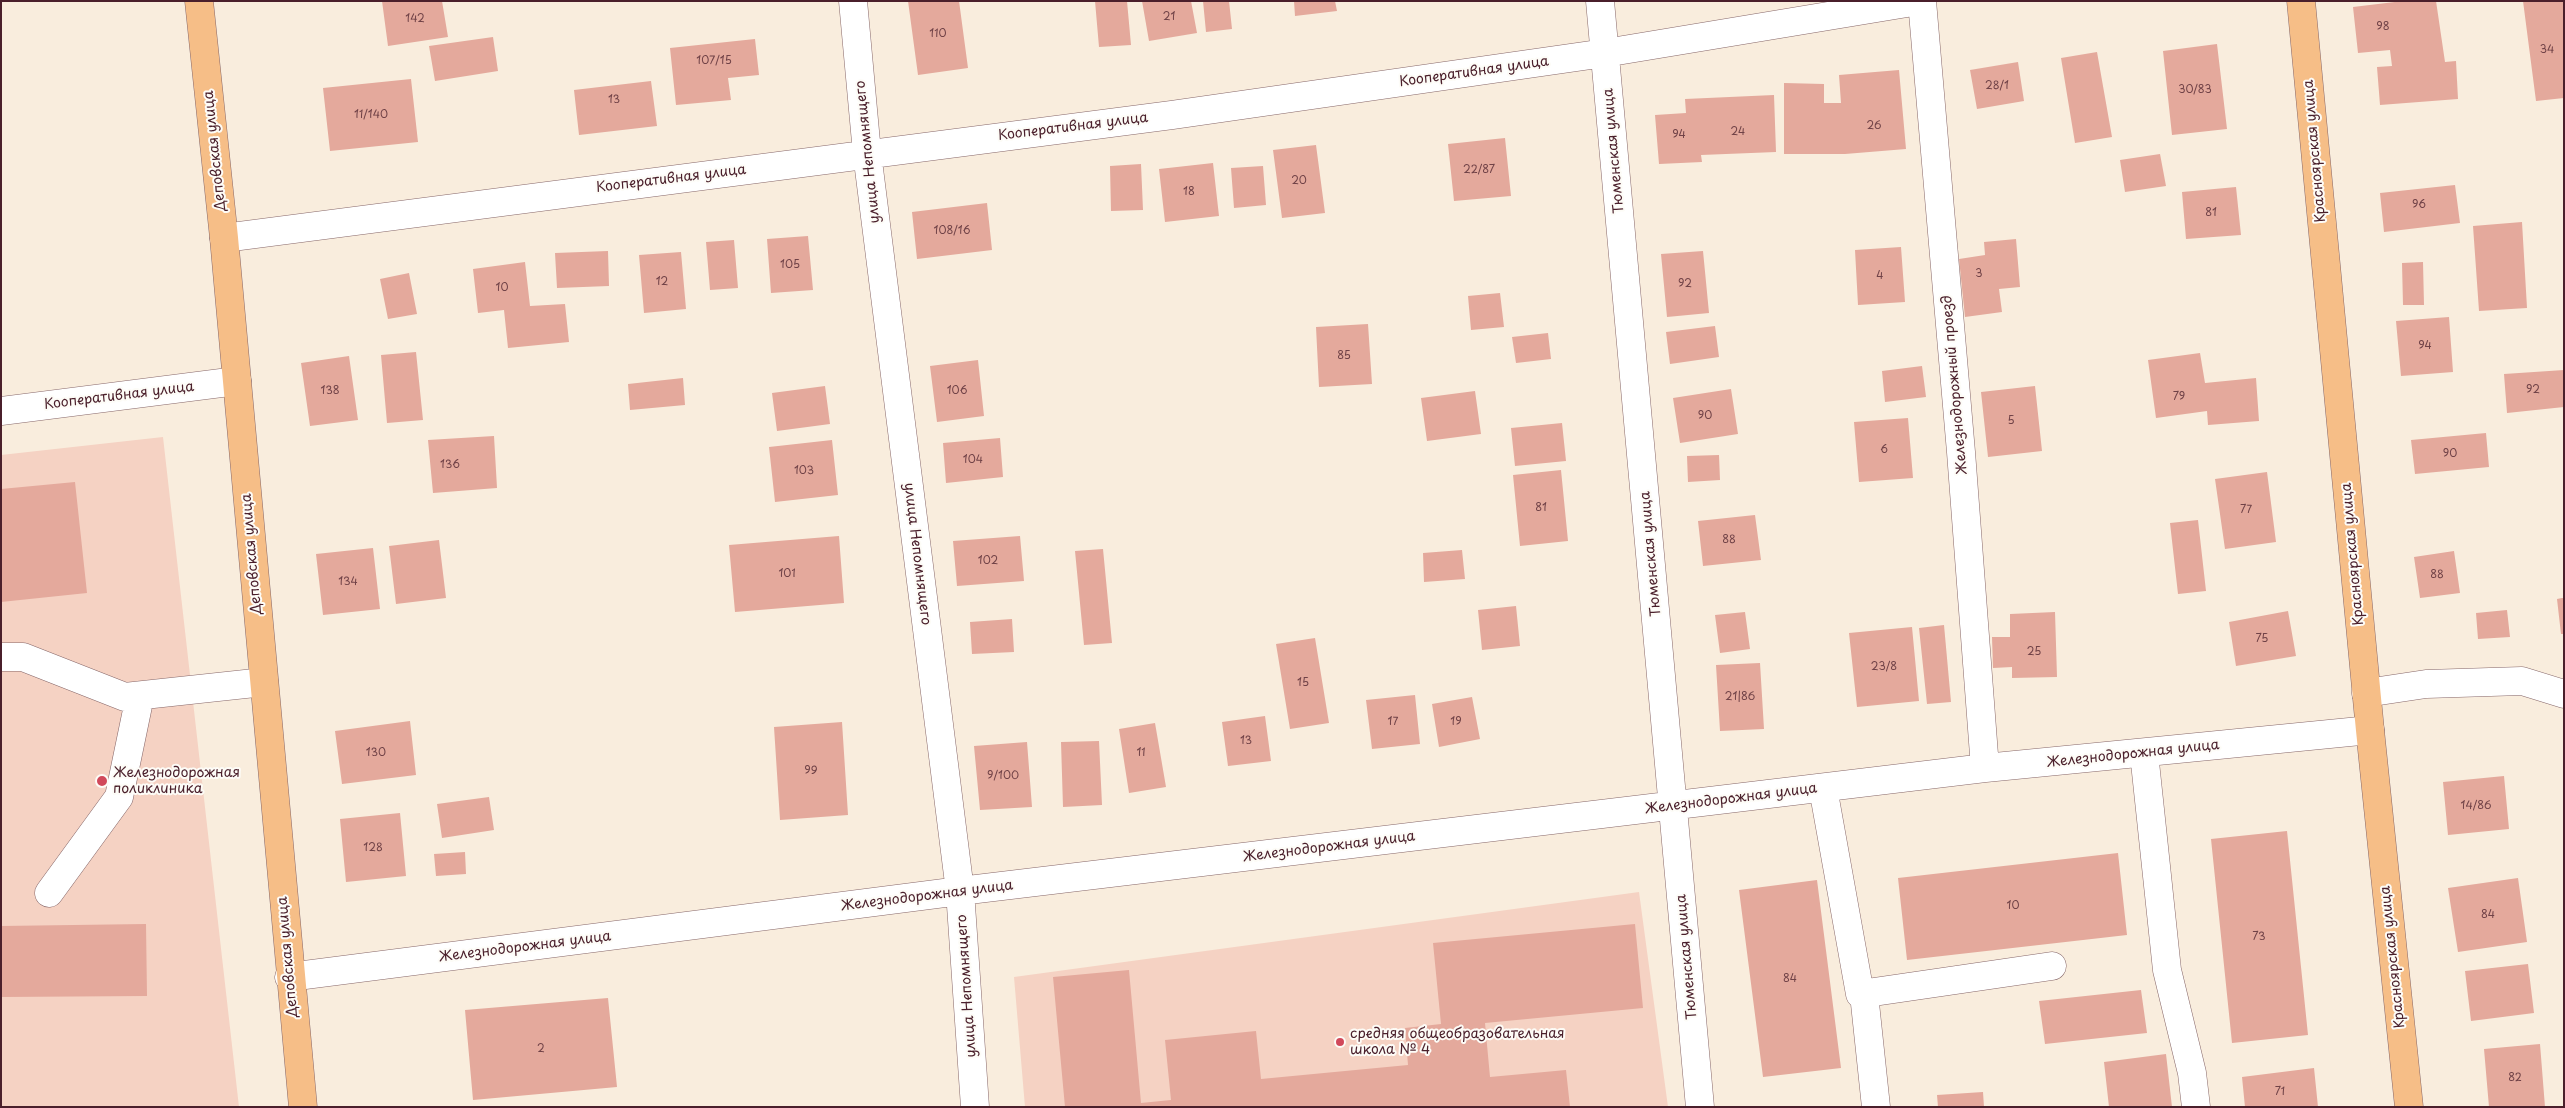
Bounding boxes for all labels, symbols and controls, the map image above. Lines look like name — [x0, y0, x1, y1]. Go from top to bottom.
house number: 21 — [1163, 10, 1175, 24]
house number: 142 — [405, 12, 425, 26]
house number: 98 — [2376, 20, 2390, 34]
house number: 110 — [929, 27, 947, 41]
house number: 34 — [2540, 43, 2554, 57]
street label: Кооперативная улица — [1398, 53, 1550, 91]
house number: 107/15 — [696, 54, 732, 68]
house number: 28/1 — [1985, 79, 2009, 93]
street label: Красноярская улица — [2300, 79, 2330, 223]
street label: улица Непомнящего — [852, 80, 884, 224]
house number: 30/83 — [2178, 83, 2212, 97]
street label: Тюменская улица — [1600, 88, 1628, 214]
street label: Деповская улица — [200, 90, 230, 212]
house number: 13 — [608, 93, 620, 107]
house number: 11/140 — [354, 108, 388, 122]
street label: Кооперативная улица — [997, 109, 1149, 145]
house number: 26 — [1866, 119, 1882, 133]
house number: 24 — [1731, 125, 1745, 139]
house number: 94 — [1672, 128, 1686, 142]
street label: Кооперативная улица — [595, 161, 747, 197]
house number: 22/87 — [1463, 163, 1495, 177]
house number: 20 — [1291, 174, 1307, 188]
house number: 18 — [1183, 185, 1195, 199]
house number: 96 — [2412, 198, 2426, 212]
house number: 81 — [2205, 206, 2217, 220]
house number: 108/16 — [933, 224, 971, 238]
house number: 105 — [780, 258, 800, 272]
house number: 3 — [1975, 267, 1983, 281]
house number: 4 — [1876, 269, 1884, 283]
house number: 12 — [656, 275, 668, 289]
house number: 92 — [1678, 277, 1692, 291]
house number: 10 — [496, 281, 508, 295]
street label: Железнодорожный проезд — [1939, 294, 1971, 476]
house number: 94 — [2418, 339, 2432, 353]
house number: 85 — [1337, 349, 1351, 363]
street label: Кооперативная улица — [43, 378, 195, 414]
house number: 92 — [2526, 383, 2540, 397]
house number: 138 — [320, 384, 340, 398]
house number: 106 — [947, 384, 967, 398]
house number: 79 — [2173, 390, 2185, 404]
house number: 90 — [1698, 409, 1712, 423]
house number: 5 — [2007, 414, 2015, 428]
house number: 6 — [1880, 443, 1888, 457]
house number: 90 — [2443, 447, 2457, 461]
house number: 104 — [963, 453, 983, 467]
house number: 136 — [440, 458, 460, 472]
house number: 103 — [794, 464, 814, 478]
street label: улица Непомнящего — [900, 482, 934, 626]
street label: Красноярская улица — [2338, 482, 2368, 626]
street label: Тюменская улица — [1637, 491, 1665, 617]
street label: Деповская улица — [238, 493, 266, 615]
house number: 81 — [1535, 501, 1547, 515]
house number: 77 — [2240, 503, 2252, 517]
house number: 88 — [1722, 533, 1736, 547]
house number: 102 — [978, 554, 998, 568]
house number: 101 — [778, 567, 796, 581]
house number: 88 — [2430, 568, 2444, 582]
house number: 134 — [338, 575, 358, 589]
house number: 75 — [2256, 632, 2268, 646]
house number: 25 — [2027, 645, 2041, 659]
house number: 23/8 — [1871, 660, 1897, 674]
house number: 15 — [1297, 676, 1309, 690]
house number: 21|86 — [1725, 690, 1755, 704]
house number: 17 — [1388, 715, 1398, 729]
house number: 19 — [1450, 715, 1462, 729]
house number: 13 — [1240, 734, 1252, 748]
street label: Железнодорожная улица — [2046, 737, 2220, 771]
house number: 130 — [366, 746, 386, 760]
house number: 11 — [1136, 746, 1146, 760]
house number: 99 — [804, 764, 818, 778]
place label: Железнодорожная поликлиника — [113, 765, 240, 798]
house number: 9/100 — [987, 769, 1019, 783]
marker: Железнодорожная поликлиника — [95, 774, 109, 788]
street label: Железнодорожная улица — [1644, 780, 1818, 818]
house number: 14/86 — [2460, 799, 2492, 813]
street label: Железнодорожная улица — [1242, 828, 1416, 866]
house number: 128 — [363, 841, 383, 855]
street label: Железнодорожная улица — [840, 877, 1014, 915]
street label: Красноярская улица — [2377, 885, 2409, 1029]
street label: Тюменская улица — [1673, 894, 1701, 1020]
street label: Деповская улица — [274, 896, 302, 1018]
house number: 10 — [2007, 899, 2019, 913]
house number: 84 — [2481, 908, 2495, 922]
street label: улица Непомнящего — [954, 914, 980, 1058]
street label: Железнодорожная улица — [438, 928, 612, 966]
house number: 73 — [2252, 930, 2266, 944]
house number: 84 — [1783, 972, 1797, 986]
place label: средняя общеобразовательная школа № 4 — [1350, 1026, 1565, 1058]
marker: средняя общеобразовательная школа № 4 — [1334, 1036, 1346, 1048]
house number: 2 — [537, 1042, 545, 1056]
house number: 82 — [2508, 1071, 2522, 1085]
house number: 71 — [2275, 1085, 2285, 1099]

